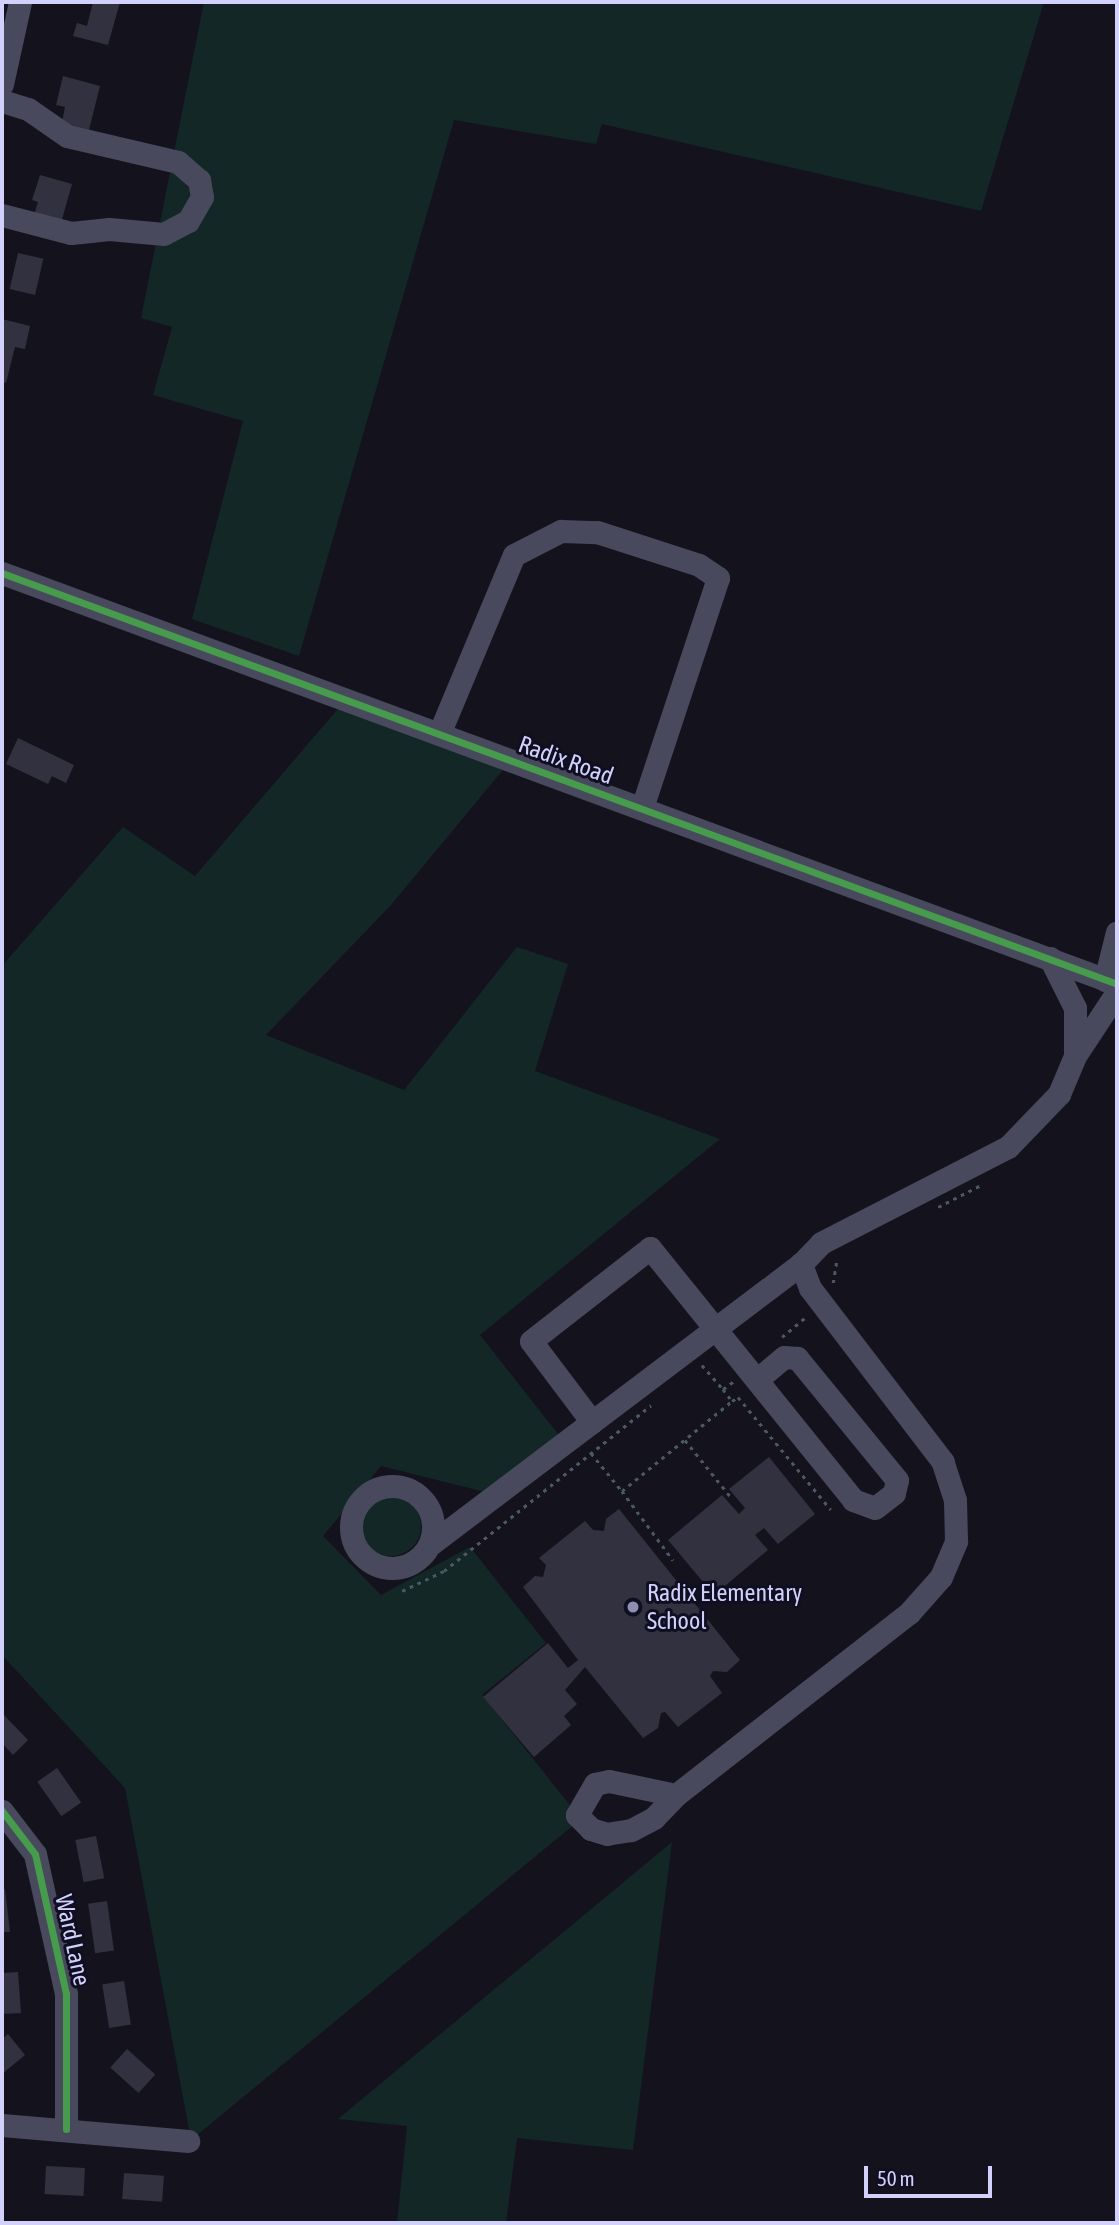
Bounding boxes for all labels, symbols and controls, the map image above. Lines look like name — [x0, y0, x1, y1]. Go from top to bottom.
street label: Radix Road — [515, 730, 617, 790]
place label: Radix Elementary School — [647, 1579, 802, 1635]
marker: Radix Elementary School — [625, 1599, 641, 1615]
street label: Ward Lane — [49, 1892, 97, 1988]
scale bar — [867, 2152, 995, 2196]
text: 50 m — [877, 2166, 915, 2190]

